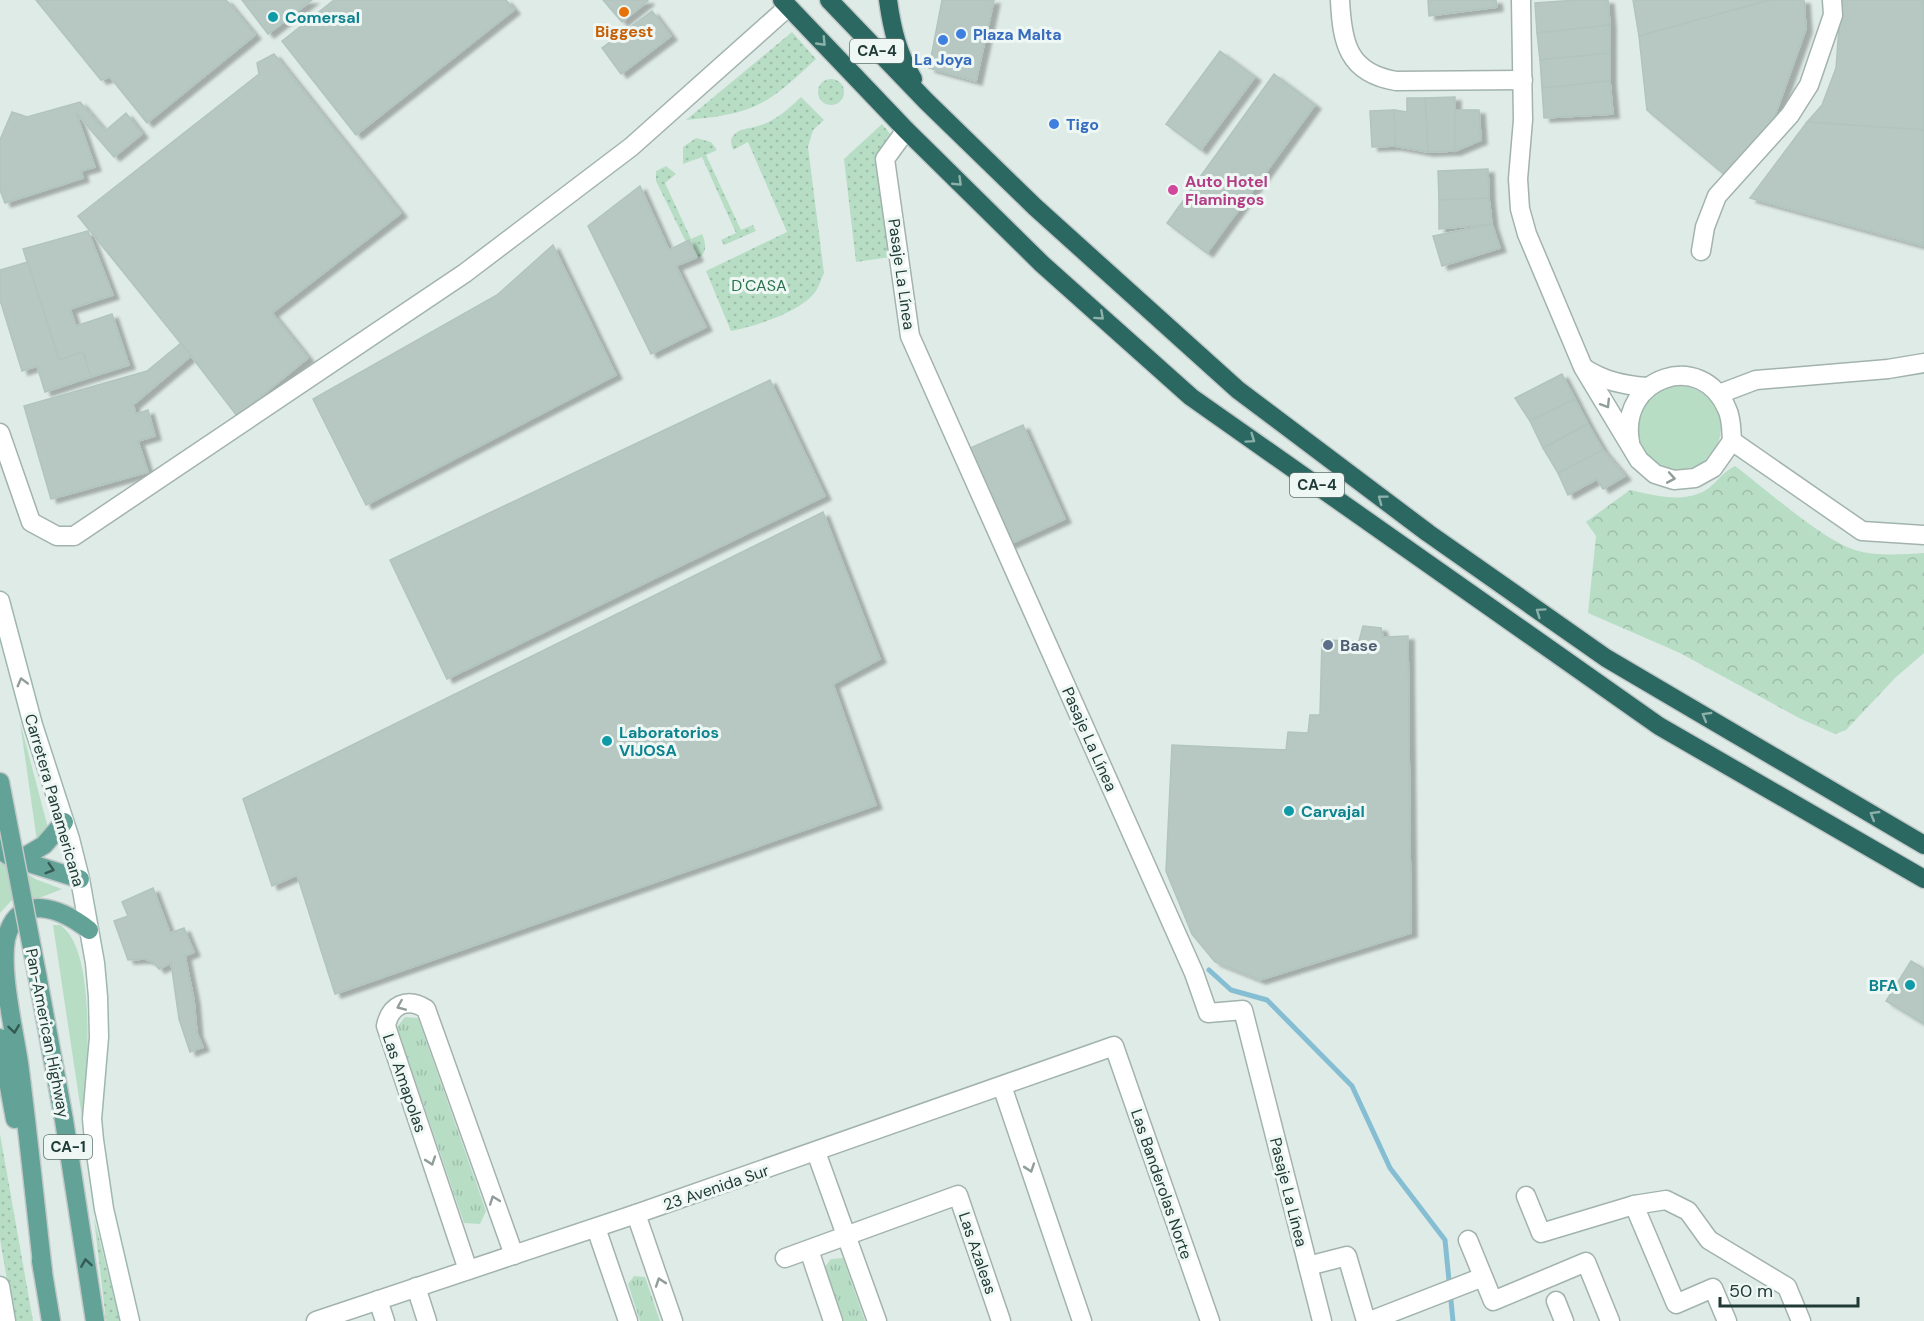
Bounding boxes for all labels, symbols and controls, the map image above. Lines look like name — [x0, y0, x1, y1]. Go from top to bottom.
marker: Biggest — [617, 5, 631, 19]
place label: Comersal — [285, 7, 360, 28]
marker: Comersal — [266, 10, 280, 24]
place label: Biggest — [595, 21, 653, 42]
place label: Plaza Malta — [973, 24, 1062, 45]
marker: Plaza Malta — [954, 27, 968, 41]
marker: La Joya — [936, 33, 950, 47]
one-way arrow — [815, 35, 826, 46]
road number: CA-4 — [850, 39, 904, 63]
place label: La Joya — [914, 49, 972, 70]
place label: Tigo — [1066, 114, 1099, 135]
marker: Tigo — [1047, 117, 1061, 131]
place label: Auto Hotel Flamingos — [1185, 171, 1268, 210]
one-way arrow — [951, 174, 962, 185]
marker: Auto Hotel Flamingos — [1166, 183, 1180, 197]
street label: Pasaje La Línea — [883, 217, 920, 331]
park label: D'CASA — [731, 275, 787, 296]
one-way arrow — [1093, 309, 1104, 320]
one-way arrow — [1599, 398, 1610, 409]
one-way arrow — [1244, 432, 1255, 443]
one-way arrow — [1666, 471, 1676, 484]
road number: CA-4 — [1290, 473, 1344, 497]
one-way arrow — [1378, 495, 1389, 506]
one-way arrow — [1536, 608, 1547, 619]
place label: Base — [1340, 635, 1378, 656]
marker: Base — [1321, 638, 1335, 652]
one-way arrow — [16, 677, 29, 687]
street label: Pasaje La Línea — [1057, 684, 1122, 795]
street label: Carretera Panamericana — [20, 711, 89, 889]
one-way arrow — [1702, 711, 1712, 723]
place label: Laboratorios VIJOSA — [619, 722, 719, 761]
marker: Laboratorios VIJOSA — [600, 734, 614, 748]
place label: Carvajal — [1301, 801, 1365, 822]
marker: Carvajal — [1282, 804, 1296, 818]
one-way arrow — [1870, 811, 1880, 822]
one-way arrow — [44, 862, 54, 875]
street label: Pan-American Highway — [21, 947, 74, 1120]
place label: BFA — [1869, 975, 1898, 996]
marker: BFA — [1903, 978, 1917, 992]
one-way arrow — [396, 999, 407, 1011]
one-way arrow — [7, 1025, 20, 1034]
street label: Las Amapolas — [378, 1031, 431, 1135]
street label: Las Banderolas Norte — [1126, 1106, 1197, 1262]
road number: CA-1 — [44, 1135, 92, 1159]
street label: Pasaje La Línea — [1265, 1135, 1312, 1249]
one-way arrow — [424, 1155, 437, 1166]
street label: 23 Avenida Sur — [661, 1160, 772, 1215]
one-way arrow — [1023, 1162, 1035, 1173]
one-way arrow — [488, 1195, 501, 1206]
street label: Las Azaleas — [954, 1209, 1001, 1297]
one-way arrow — [80, 1259, 93, 1269]
scale bar — [1720, 1270, 1858, 1308]
one-way arrow — [654, 1277, 667, 1288]
text: 50 m — [1729, 1279, 1773, 1303]

